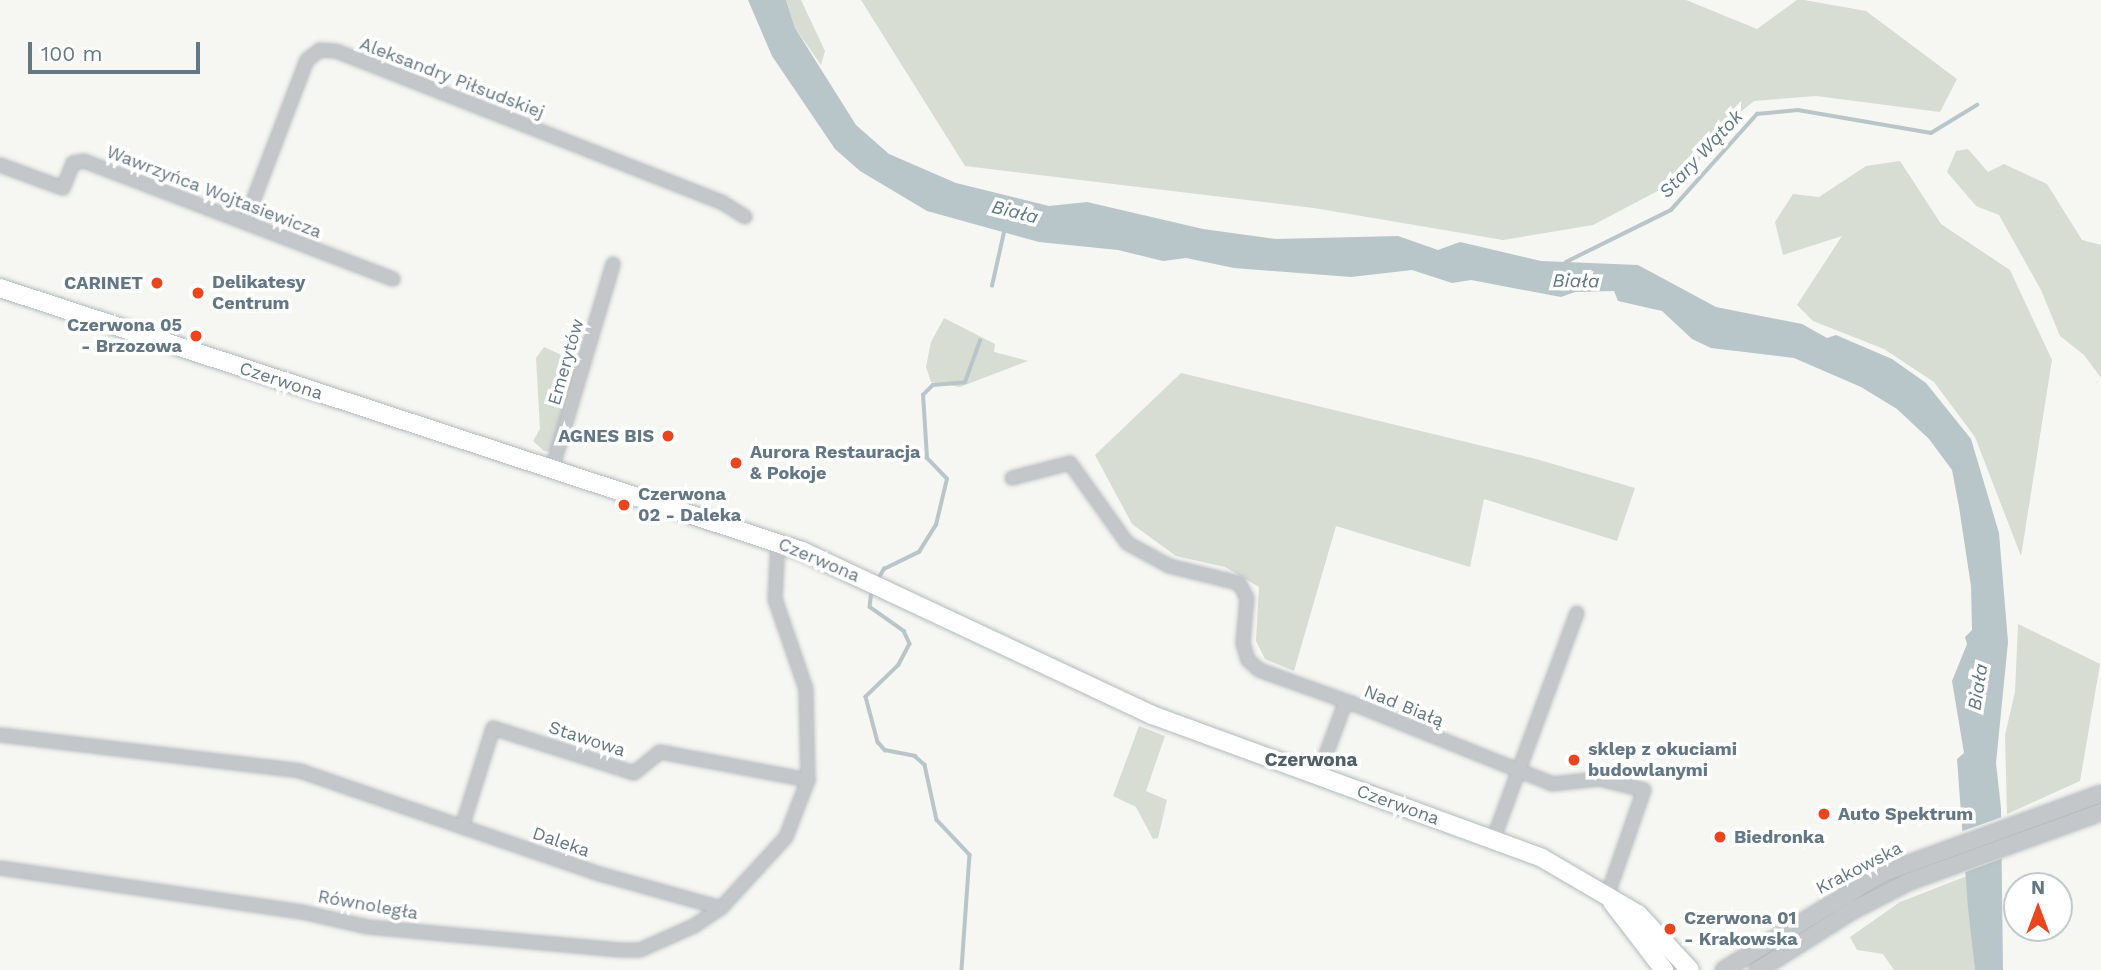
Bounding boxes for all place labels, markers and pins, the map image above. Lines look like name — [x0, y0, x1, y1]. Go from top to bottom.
place label: CARINET — [64, 272, 143, 294]
place label: Delikatesy Centrum — [212, 272, 305, 314]
marker: CARINET — [149, 275, 165, 291]
marker: Delikatesy Centrum — [190, 285, 206, 301]
place label: Czerwona 05 - Brzozowa — [67, 315, 182, 358]
marker: Czerwona 05 - Brzozowa — [188, 328, 204, 344]
place label: AGNES BIS — [558, 425, 654, 447]
marker: AGNES BIS — [660, 428, 676, 444]
place label: Aurora Restauracja & Pokoje — [750, 442, 921, 484]
marker: Aurora Restauracja & Pokoje — [728, 455, 744, 471]
place label: Czerwona 02 - Daleka — [638, 484, 741, 526]
marker: Czerwona 02 - Daleka — [616, 497, 632, 513]
place label: sklep z okuciami budowlanymi — [1588, 739, 1737, 782]
marker: sklep z okuciami budowlanymi — [1566, 752, 1582, 768]
place label: Auto Spektrum — [1838, 803, 1973, 825]
marker: Auto Spektrum — [1816, 806, 1832, 822]
place label: Biedronka — [1734, 826, 1824, 848]
marker: Biedronka — [1712, 829, 1728, 845]
place label: Czerwona 01 - Krakowska — [1684, 908, 1798, 950]
marker: Czerwona 01 - Krakowska — [1662, 921, 1678, 937]

